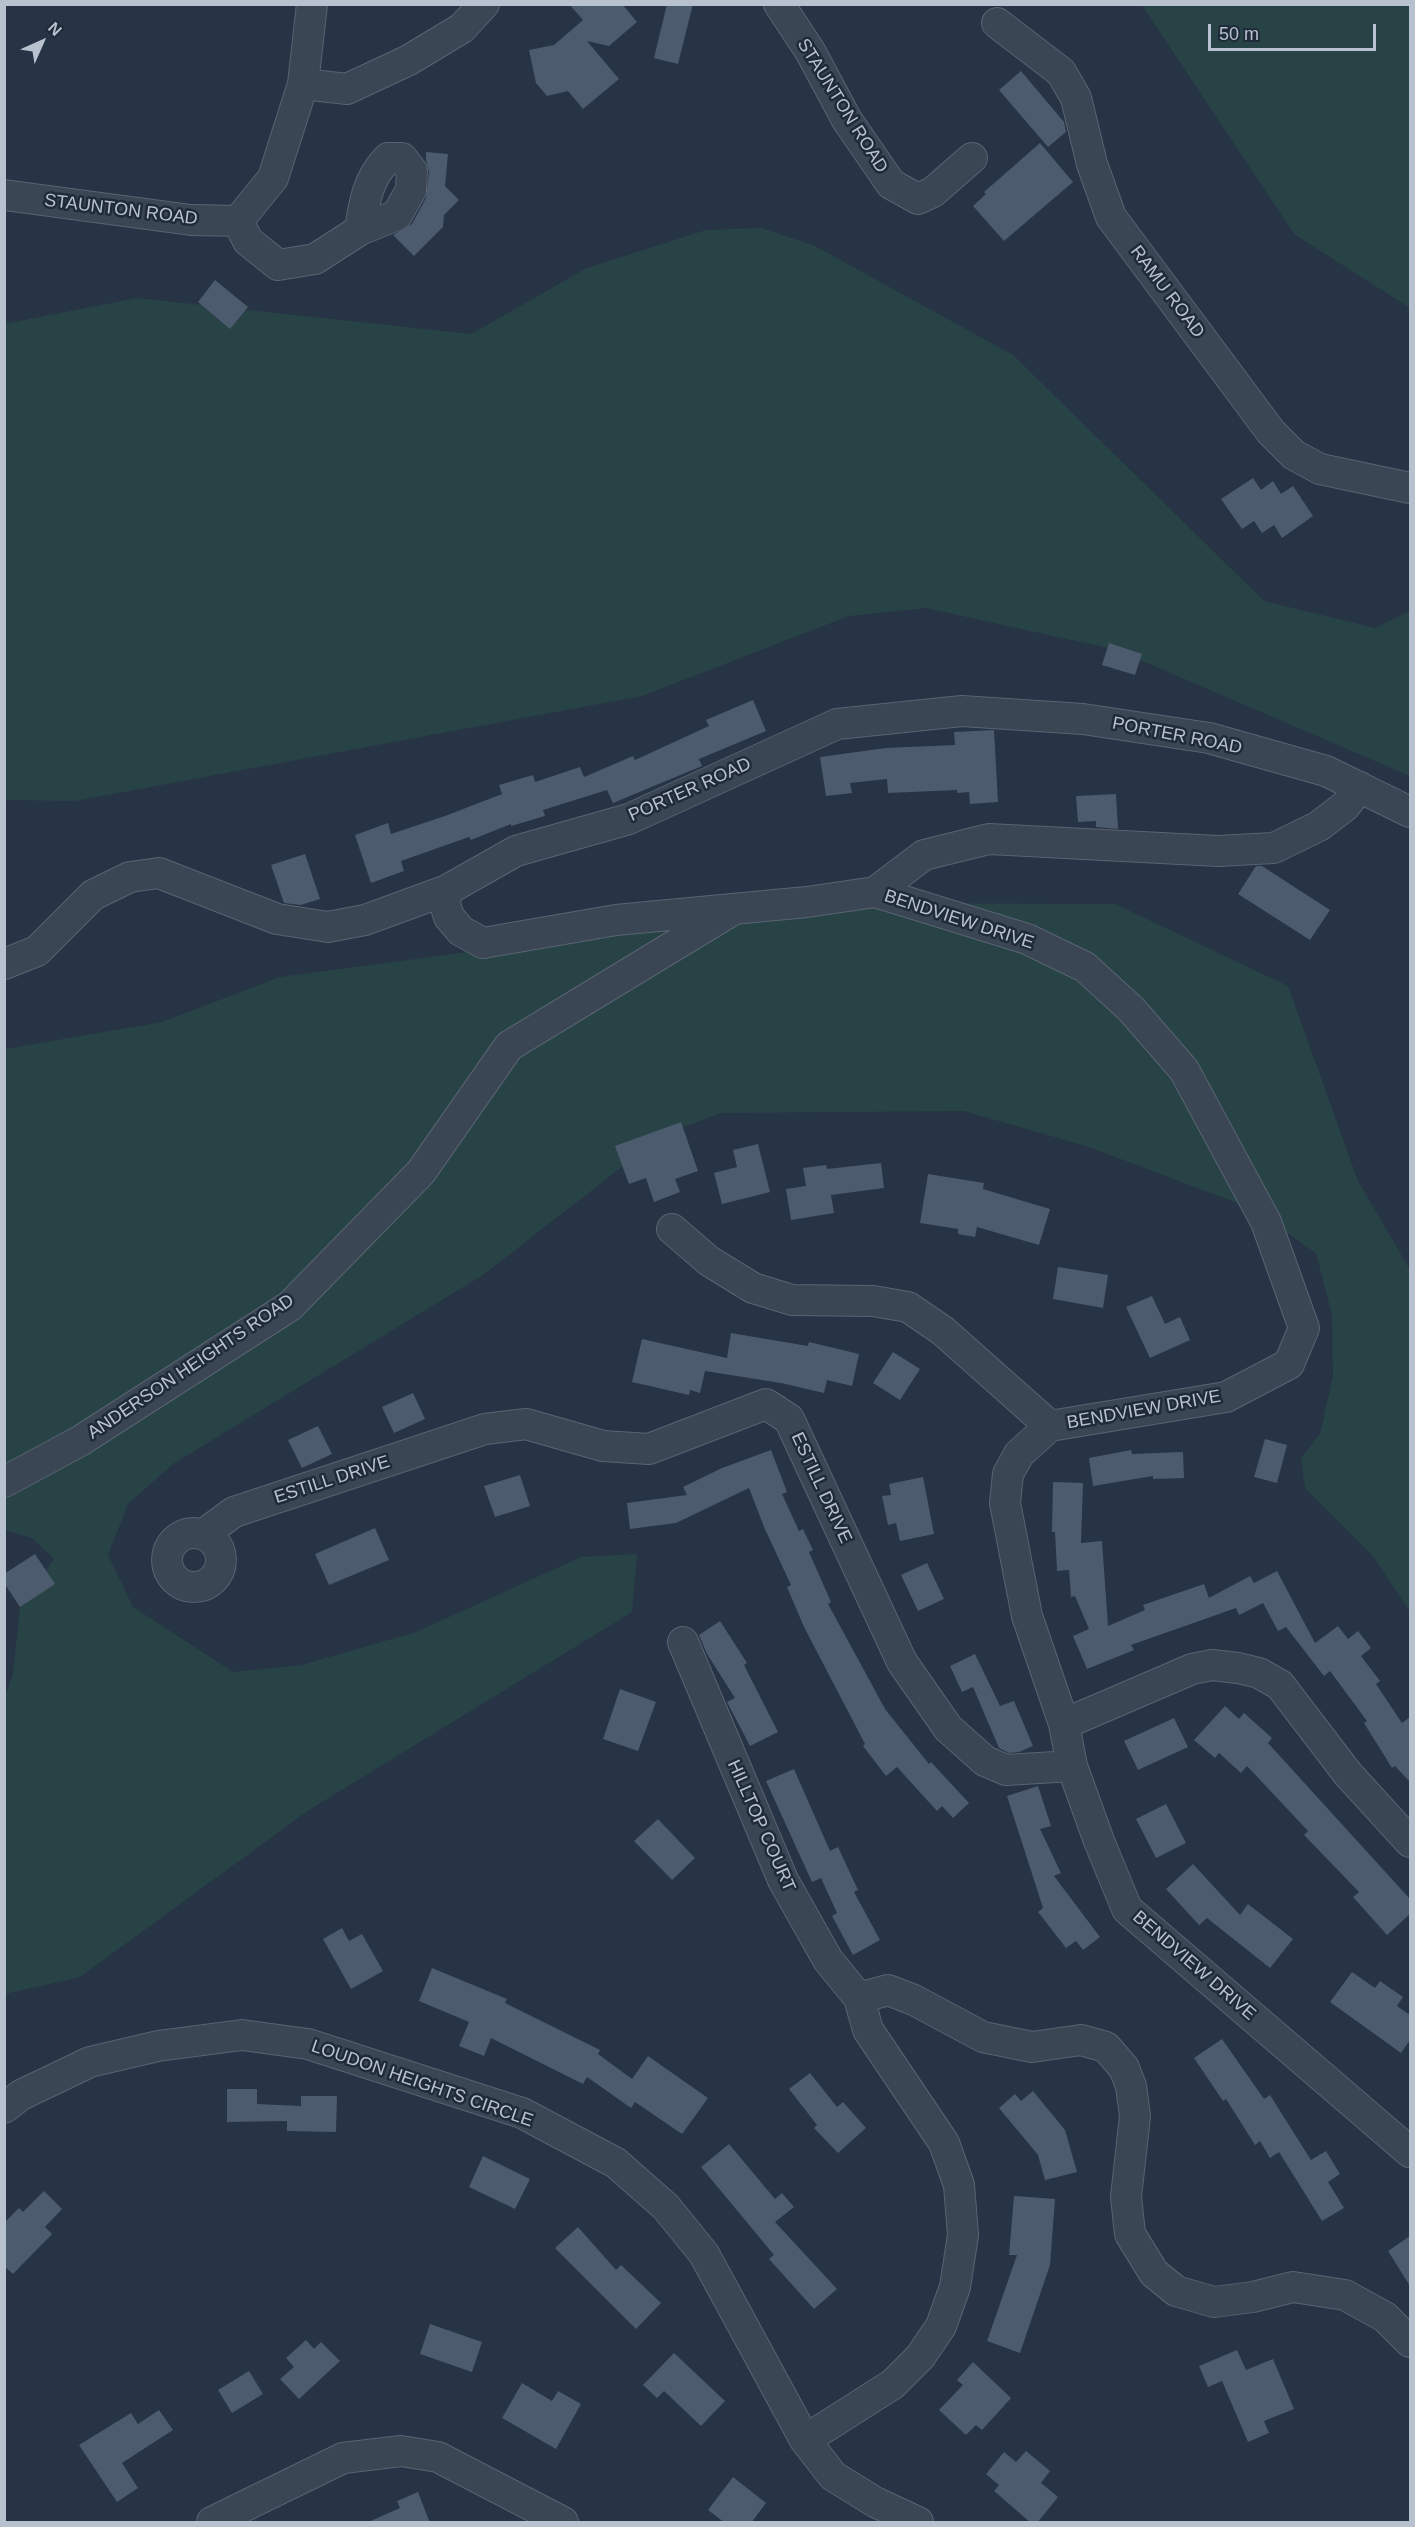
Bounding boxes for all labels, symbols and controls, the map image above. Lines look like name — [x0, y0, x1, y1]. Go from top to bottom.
north arrow — [12, 12, 72, 72]
scale bar — [1211, 12, 1379, 50]
text: N — [45, 19, 65, 39]
text: 50 m — [1219, 24, 1259, 44]
street label: STAUNTON ROAD — [792, 35, 892, 177]
street label: STAUNTON ROAD — [43, 190, 199, 230]
street label: RAMU ROAD — [1125, 242, 1209, 342]
street label: PORTER ROAD — [1110, 713, 1244, 759]
street label: PORTER ROAD — [625, 753, 755, 827]
street label: BENDVIEW DRIVE — [881, 886, 1037, 954]
street label: ANDERSON HEIGHTS ROAD — [84, 1290, 298, 1444]
street label: BENDVIEW DRIVE — [1065, 1386, 1223, 1434]
street label: ESTILL DRIVE — [786, 1429, 856, 1547]
street label: ESTILL DRIVE — [272, 1451, 392, 1509]
street label: HILLTOP COURT — [722, 1757, 800, 1895]
street label: BENDVIEW DRIVE — [1128, 1907, 1260, 2025]
street label: LOUDON HEIGHTS CIRCLE — [308, 2036, 536, 2132]

